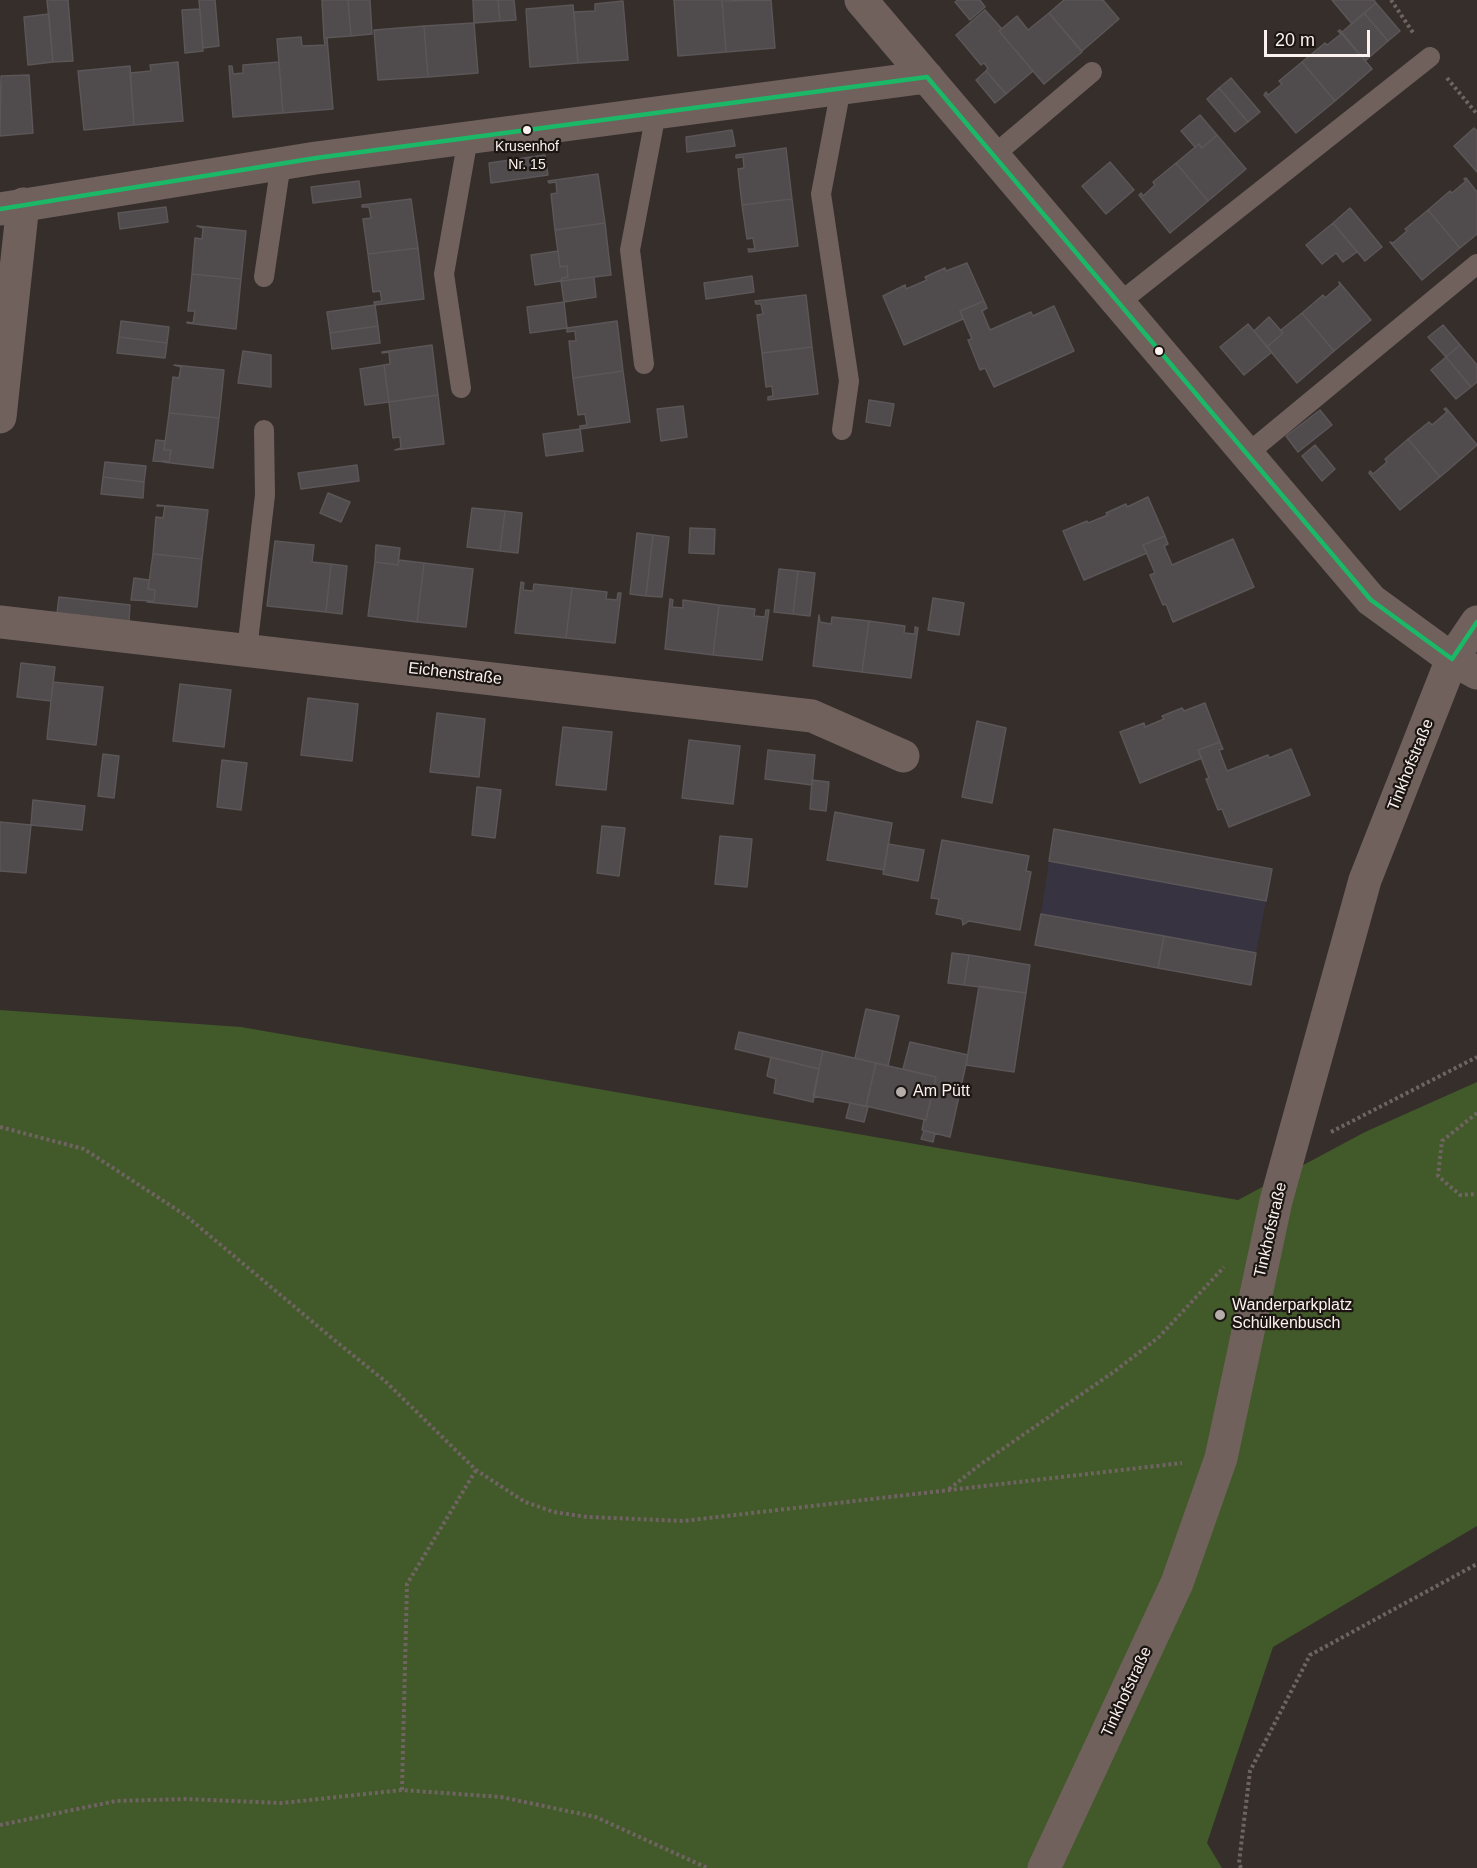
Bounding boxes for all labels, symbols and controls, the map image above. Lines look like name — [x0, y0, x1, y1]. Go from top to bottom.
scale bar — [1267, 18, 1374, 56]
text: 20 m — [1275, 30, 1315, 50]
marker: Krusenhof Nr. 15 — [521, 124, 533, 136]
place label: Krusenhof Nr. 15 — [495, 139, 559, 172]
unlabelled marker — [1153, 345, 1165, 357]
street label: Eichenstraße — [407, 659, 503, 689]
street label: Tinkhofstraße — [1384, 716, 1438, 814]
place label: Am Pütt — [913, 1082, 970, 1102]
marker: Am Pütt — [894, 1085, 908, 1099]
street label: Tinkhofstraße — [1251, 1180, 1291, 1280]
place label: Wanderparkplatz Schülkenbusch — [1232, 1296, 1352, 1334]
marker: Wanderparkplatz Schülkenbusch — [1213, 1308, 1227, 1322]
street label: Tinkhofstraße — [1098, 1644, 1156, 1740]

